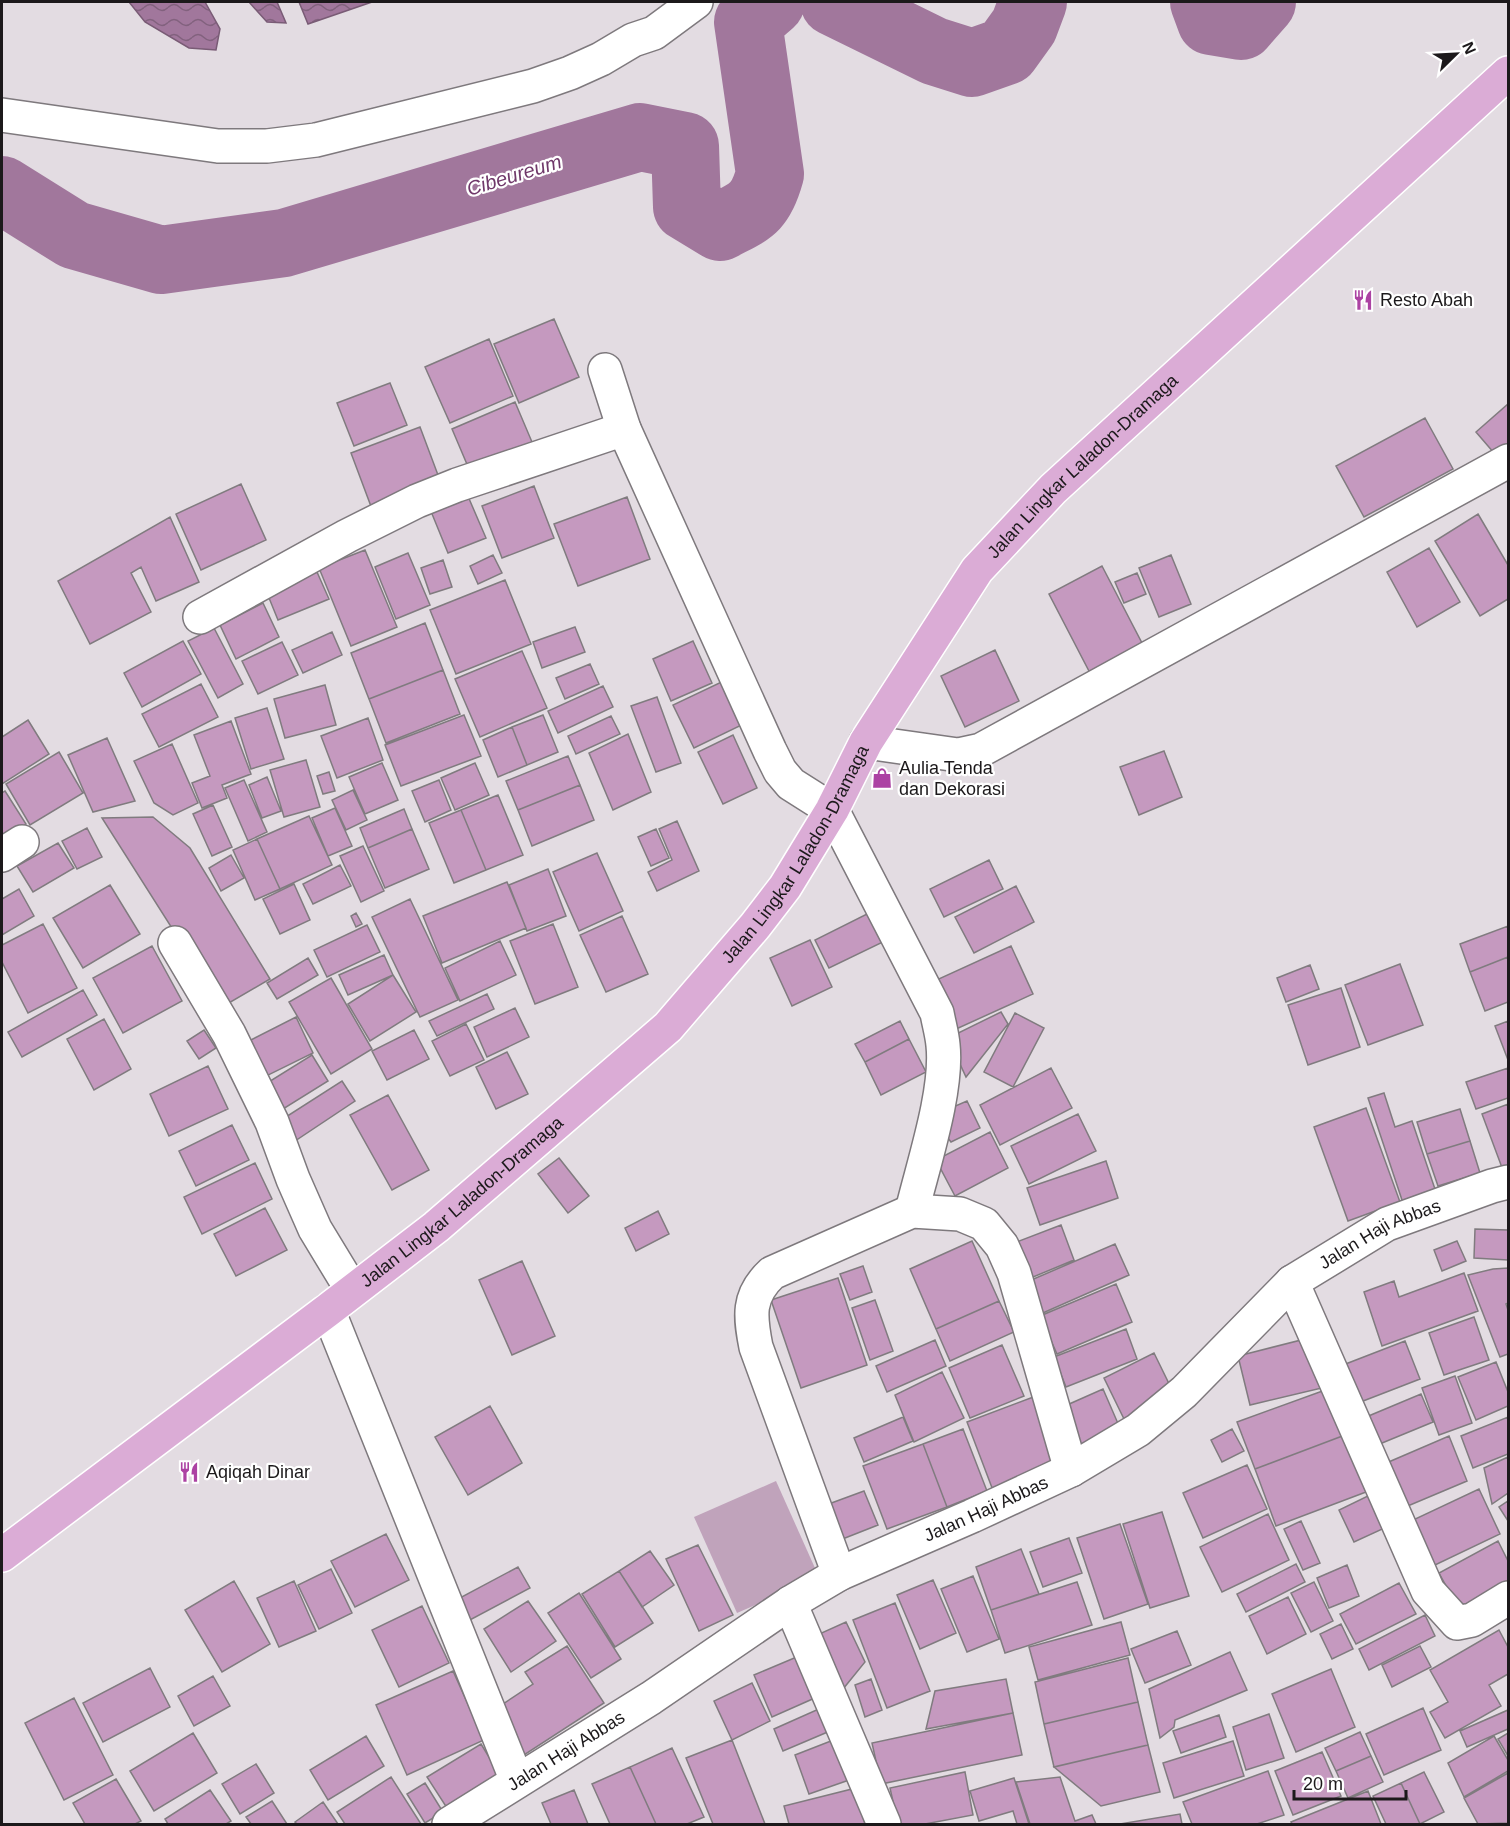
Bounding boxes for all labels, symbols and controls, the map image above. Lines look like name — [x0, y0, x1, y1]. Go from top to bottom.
north arrow — [1426, 24, 1486, 84]
text: N — [1459, 39, 1479, 57]
water label: Cibeureum — [464, 150, 564, 200]
restaurant icon: Resto Abah — [1351, 288, 1375, 312]
place label: Resto Abah — [1380, 290, 1473, 310]
street label: Jalan Lingkar Laladon-Dramaga — [983, 369, 1182, 562]
street label: Jalan Lingkar Laladon-Dramaga — [718, 741, 873, 967]
place label: Aulia Tenda dan Dekorasi — [899, 758, 1005, 799]
shop icon: Aulia Tenda dan Dekorasi — [870, 766, 894, 790]
street label: Jalan Lingkar Laladon-Dramaga — [357, 1112, 568, 1291]
street label: Jalan Haji Abbas — [1315, 1195, 1443, 1273]
restaurant icon: Aqiqah Dinar — [177, 1460, 201, 1484]
place label: Aqiqah Dinar — [206, 1462, 310, 1482]
street label: Jalan Haji Abbas — [921, 1472, 1051, 1546]
street label: Jalan Haji Abbas — [504, 1707, 628, 1795]
scale bar — [1294, 1763, 1406, 1801]
text: 20 m — [1303, 1774, 1343, 1794]

